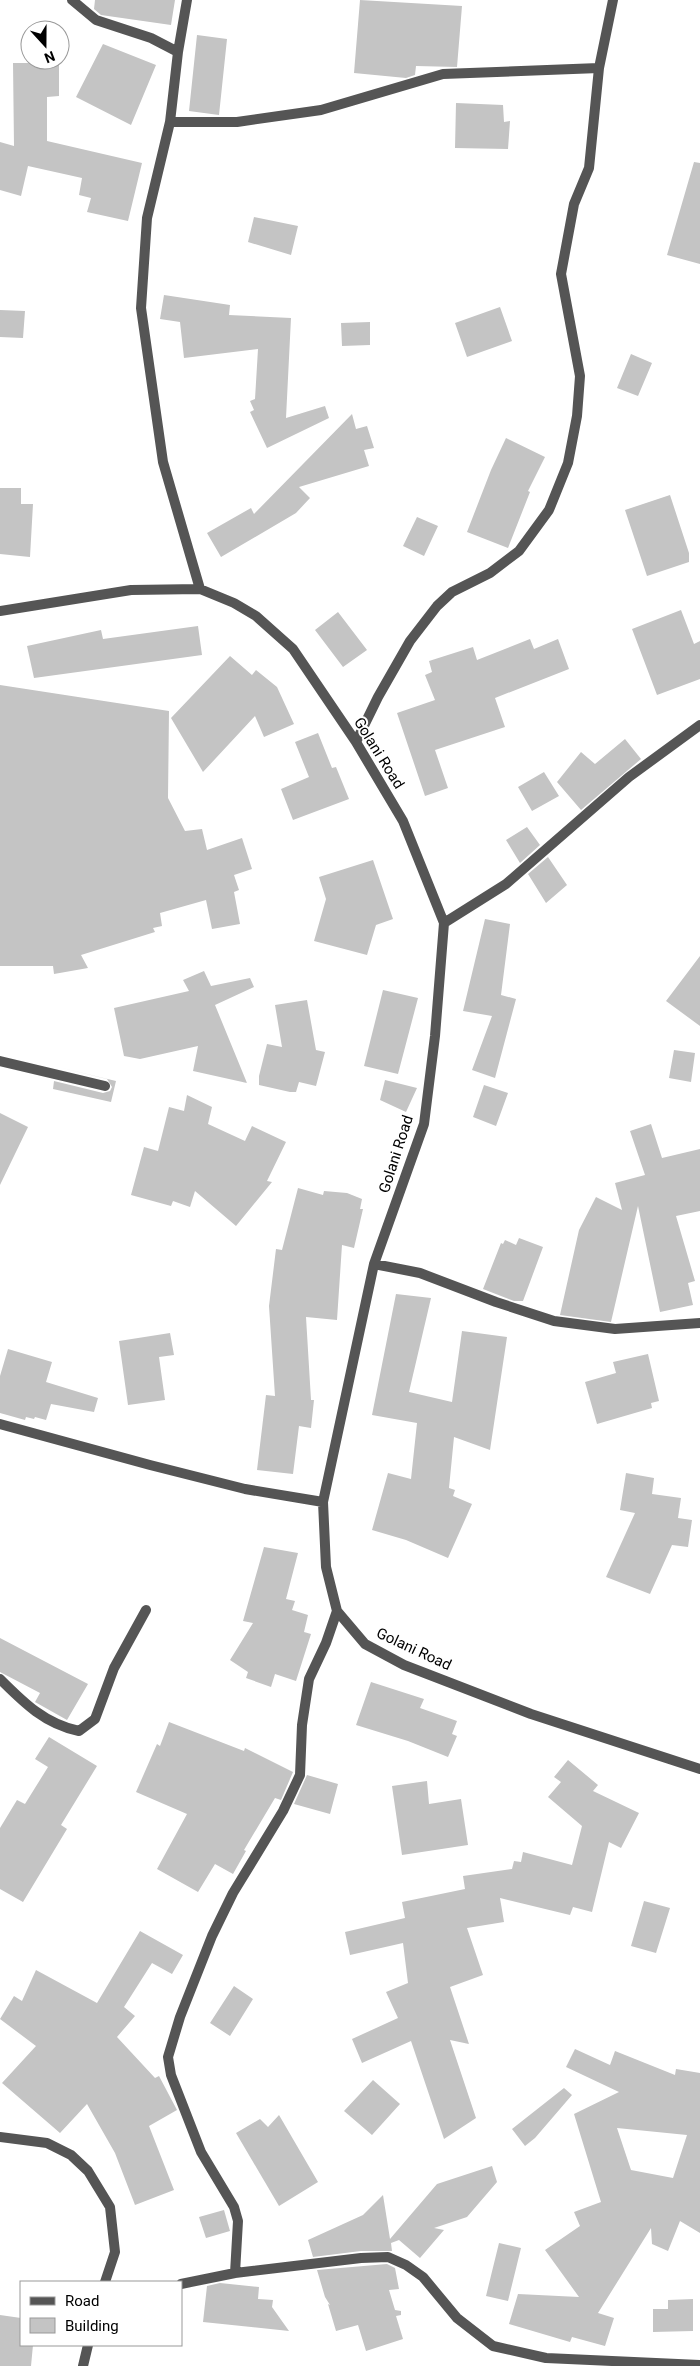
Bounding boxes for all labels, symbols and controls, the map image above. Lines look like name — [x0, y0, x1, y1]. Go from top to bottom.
north arrow — [20, 20, 70, 70]
text: N — [42, 48, 57, 66]
street label: Golani Road — [350, 714, 408, 792]
street label: Golani Road — [375, 1113, 417, 1195]
street label: Golani Road — [374, 1624, 454, 1674]
legend — [20, 2281, 182, 2346]
text: Road — [65, 2292, 99, 2310]
text: Building — [65, 2317, 119, 2335]

